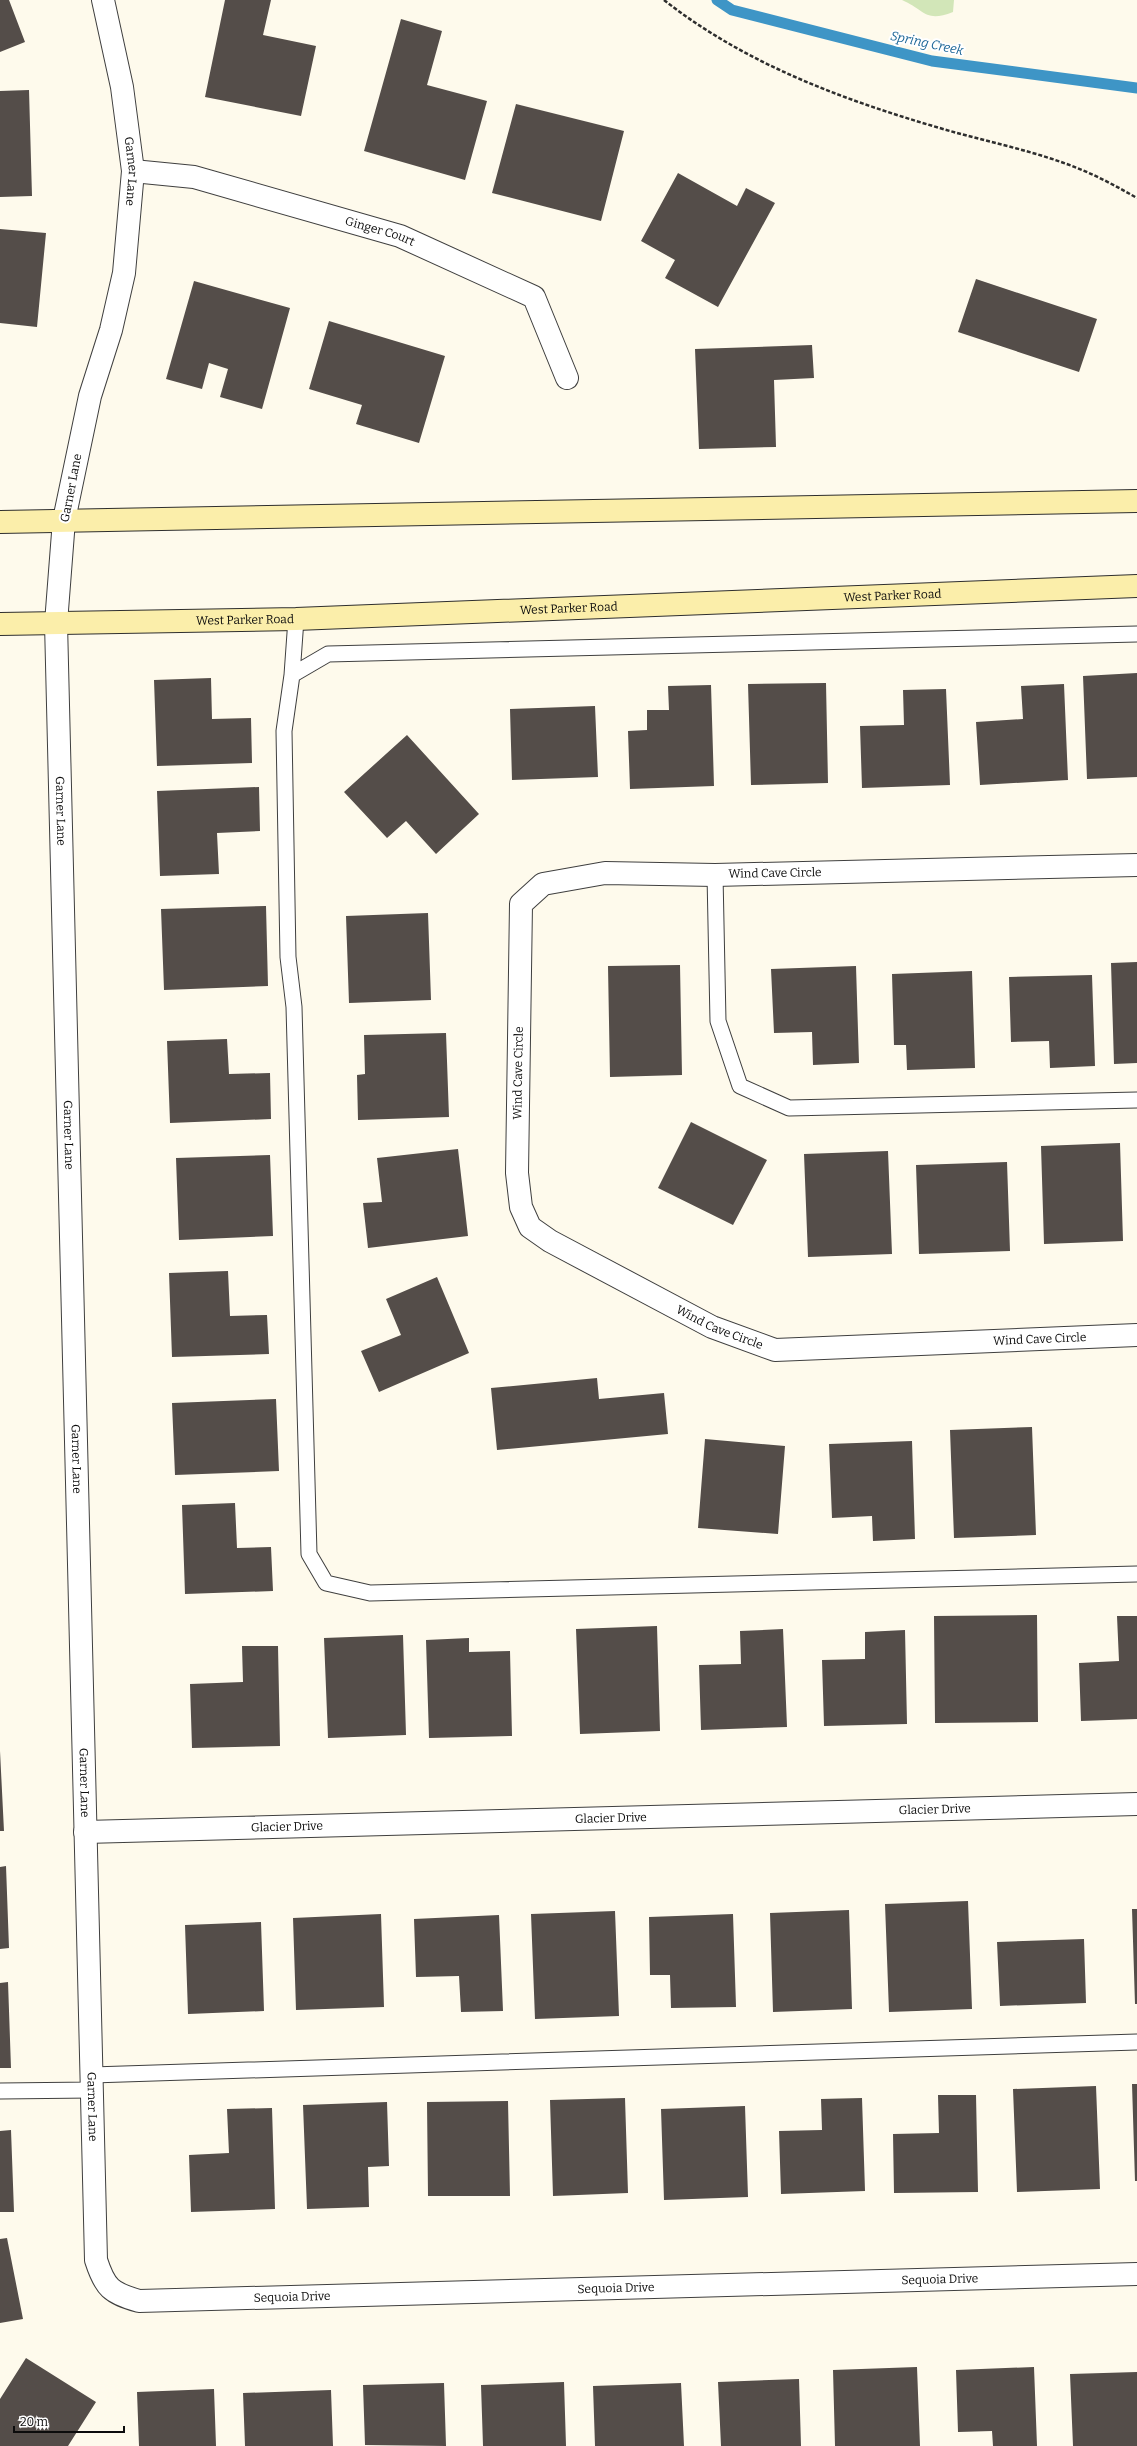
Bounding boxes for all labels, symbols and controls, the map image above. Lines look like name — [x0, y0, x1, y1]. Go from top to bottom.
water label: Spring Creek — [889, 28, 966, 58]
street label: Garner Lane — [122, 136, 140, 207]
street label: Ginger Court — [344, 214, 418, 249]
street label: Garner Lane — [58, 453, 84, 523]
street label: West Parker Road — [843, 587, 942, 605]
street label: West Parker Road — [520, 599, 618, 617]
street label: West Parker Road — [196, 612, 294, 628]
street label: Garner Lane — [53, 776, 68, 846]
street label: Wind Cave Circle — [728, 865, 822, 881]
street label: Wind Cave Circle — [510, 1026, 526, 1120]
street label: Garner Lane — [61, 1100, 76, 1170]
street label: Wind Cave Circle — [674, 1302, 765, 1352]
street label: Wind Cave Circle — [993, 1330, 1087, 1348]
street label: Garner Lane — [69, 1424, 84, 1494]
street label: Garner Lane — [76, 1748, 92, 1818]
street label: Glacier Drive — [898, 1801, 971, 1817]
street label: Glacier Drive — [575, 1810, 647, 1826]
street label: Glacier Drive — [251, 1819, 323, 1835]
street label: Garner Lane — [84, 2072, 100, 2142]
street label: Sequoia Drive — [901, 2271, 978, 2287]
street label: Sequoia Drive — [577, 2280, 655, 2296]
street label: Sequoia Drive — [253, 2289, 331, 2305]
scale bar — [14, 2408, 124, 2434]
text: 20 m — [20, 2415, 49, 2429]

